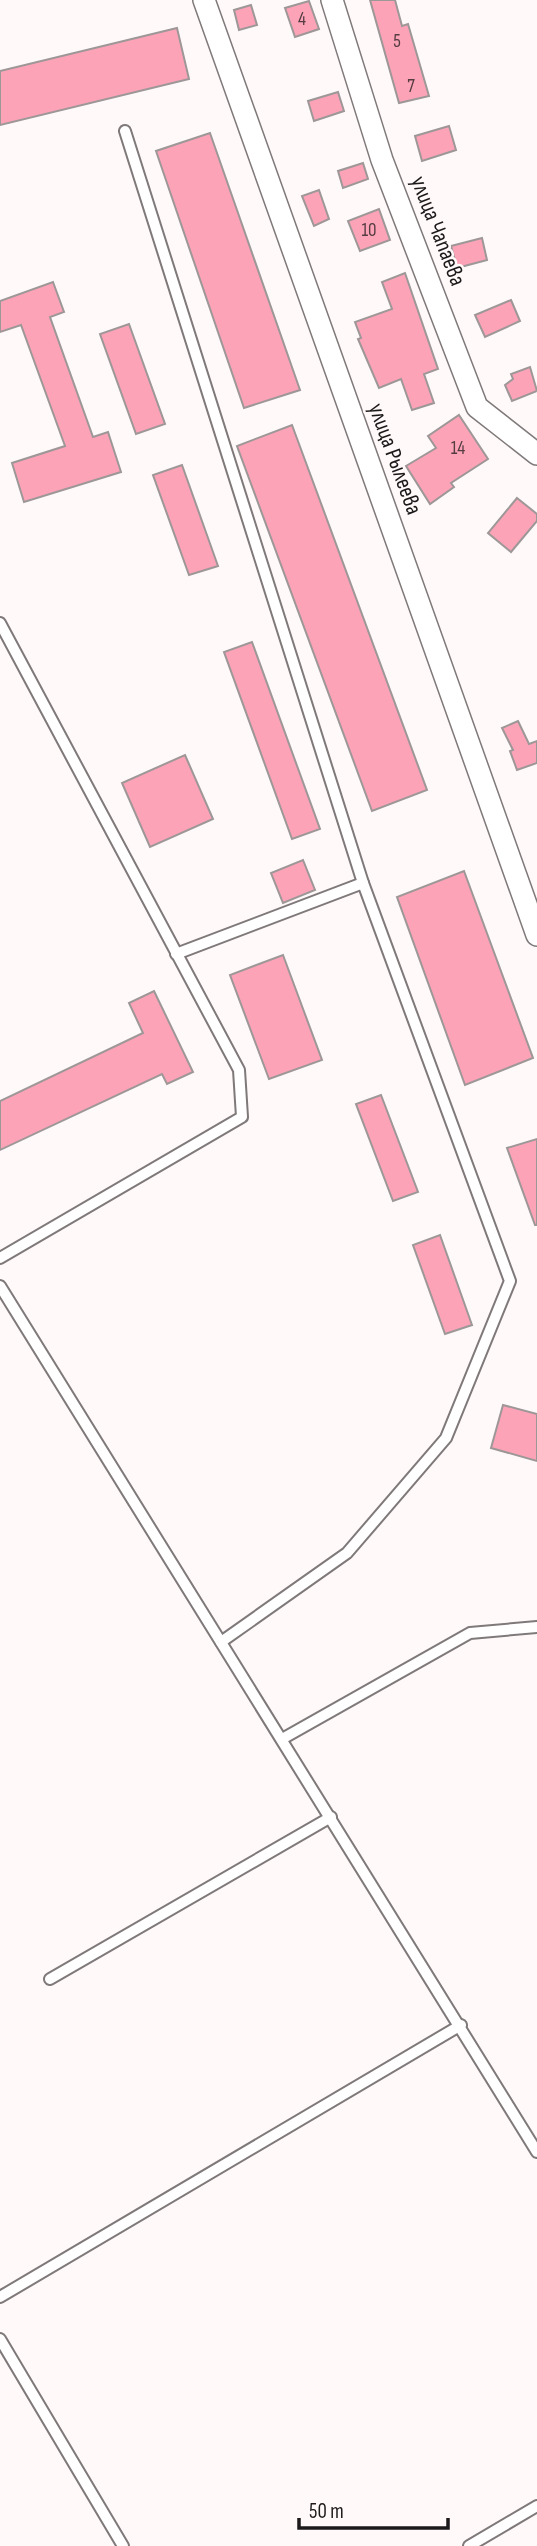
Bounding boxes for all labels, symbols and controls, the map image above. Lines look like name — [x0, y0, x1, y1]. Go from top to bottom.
house number: 4 — [298, 8, 306, 31]
house number: 5 — [393, 30, 401, 53]
house number: 7 — [407, 75, 415, 98]
street label: улица Чапаева — [404, 172, 472, 290]
house number: 10 — [361, 219, 377, 242]
street label: улица Рылеева — [362, 400, 428, 518]
house number: 14 — [451, 437, 465, 460]
scale bar — [299, 2486, 448, 2530]
text: 50 m — [309, 2499, 344, 2524]

